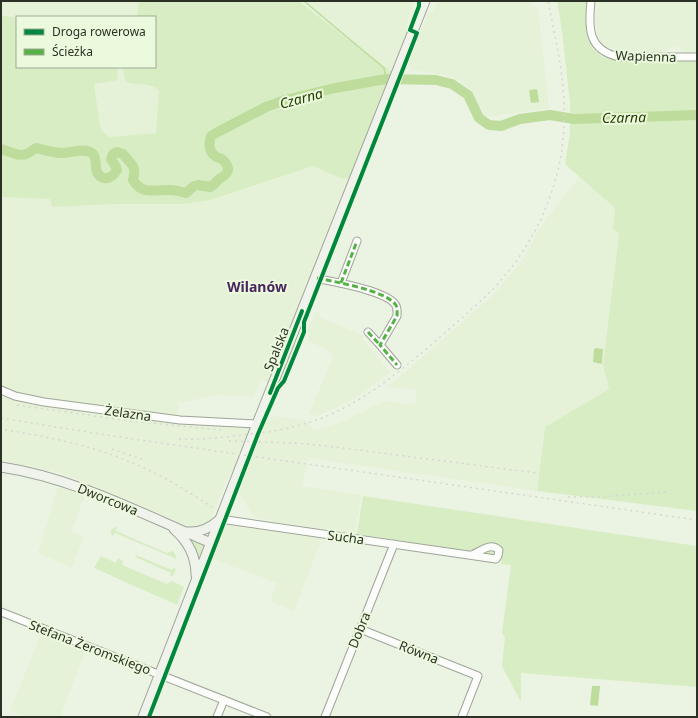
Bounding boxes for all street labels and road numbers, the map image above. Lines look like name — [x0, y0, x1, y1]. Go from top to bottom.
street label: Wapienna — [615, 46, 677, 66]
street label: Spalska — [259, 324, 293, 374]
street label: Żelazna — [104, 401, 152, 425]
street label: Dworcowa — [75, 479, 141, 519]
street label: Sucha — [327, 526, 365, 548]
street label: Dobra — [344, 609, 374, 651]
street label: Stefana Żeromskiego — [26, 615, 154, 679]
street label: Równa — [397, 636, 441, 668]

